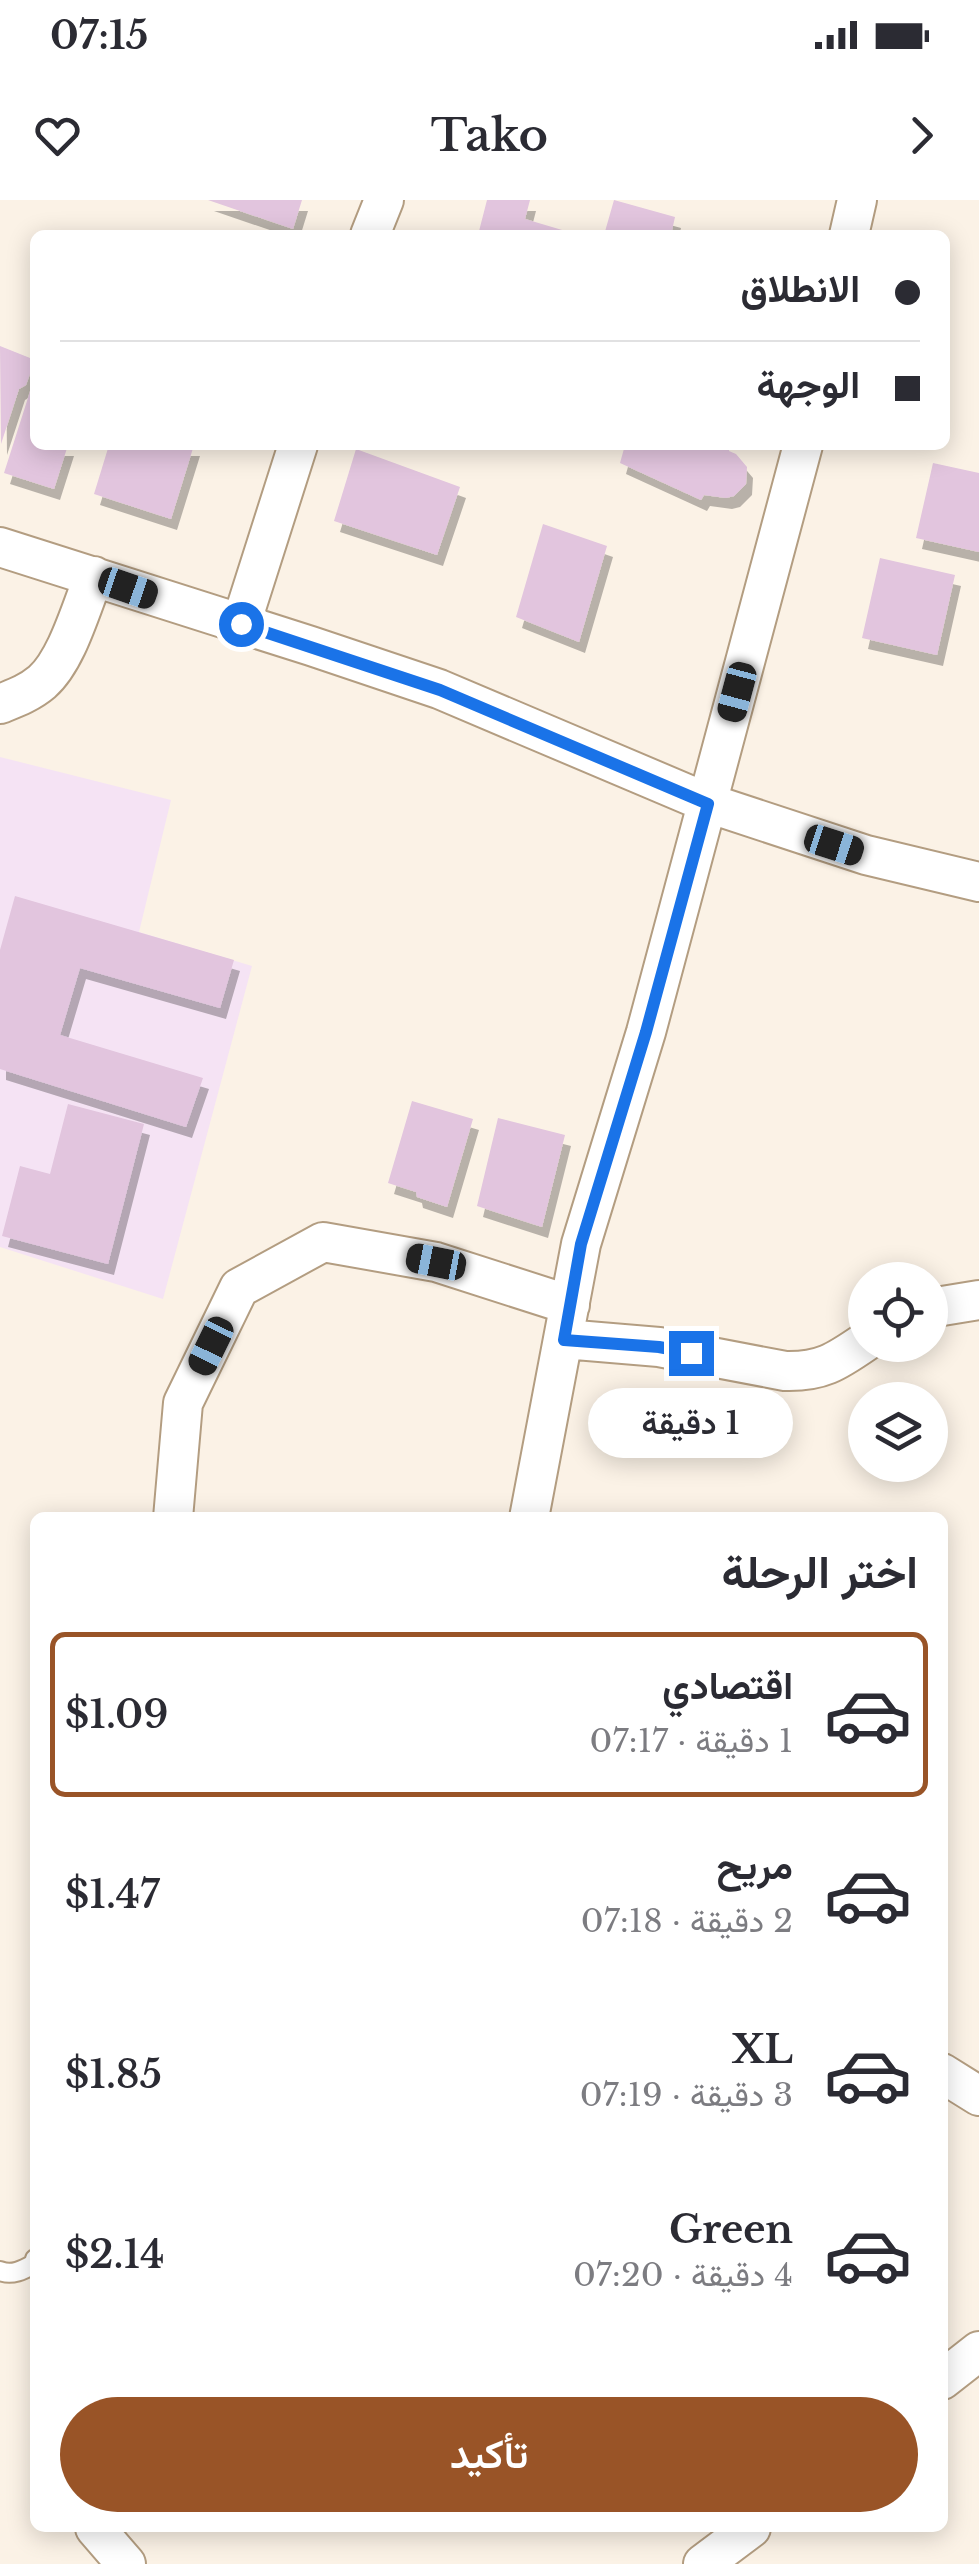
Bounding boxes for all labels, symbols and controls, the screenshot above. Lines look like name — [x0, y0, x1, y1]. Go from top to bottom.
text: 07:15 — [50, 12, 148, 59]
text: Tako — [431, 107, 548, 163]
icon: heart — [30, 108, 85, 163]
icon: forward — [894, 108, 949, 163]
text: الانطلاق — [741, 265, 860, 312]
text: الوجهة — [757, 361, 860, 408]
car — [95, 564, 161, 612]
route start — [219, 602, 264, 647]
car — [715, 659, 759, 725]
car — [801, 821, 867, 869]
car — [404, 1242, 468, 1282]
map controls — [848, 1262, 948, 1482]
button: locate — [848, 1262, 948, 1362]
car — [184, 1312, 238, 1380]
route end — [669, 1331, 714, 1376]
button: layers — [848, 1382, 948, 1482]
callout: 1 دقيقة — [588, 1388, 794, 1458]
text: 1 دقيقة — [642, 1403, 739, 1443]
text: اختر الرحلة — [721, 1544, 918, 1600]
text: اقتصادي — [662, 1662, 793, 1709]
icon: car — [823, 1670, 913, 1760]
text: $1.09 — [65, 1691, 169, 1738]
text: 1 دقيقة · 07:17 — [590, 1721, 793, 1761]
text: مريح — [717, 1842, 793, 1889]
icon: car — [823, 1850, 913, 1940]
text: $1.47 — [65, 1871, 160, 1918]
text: 2 دقيقة · 07:18 — [581, 1901, 793, 1941]
text: XL — [732, 2026, 793, 2073]
icon: car — [823, 2030, 913, 2120]
text: $1.85 — [65, 2051, 162, 2098]
text: 3 دقيقة · 07:19 — [580, 2075, 793, 2115]
text: Green — [669, 2206, 793, 2253]
icon: car — [823, 2210, 913, 2300]
text: $2.14 — [65, 2231, 164, 2278]
text: 4 دقيقة · 07:20 — [573, 2255, 793, 2295]
button: تأكيد — [60, 2397, 918, 2512]

